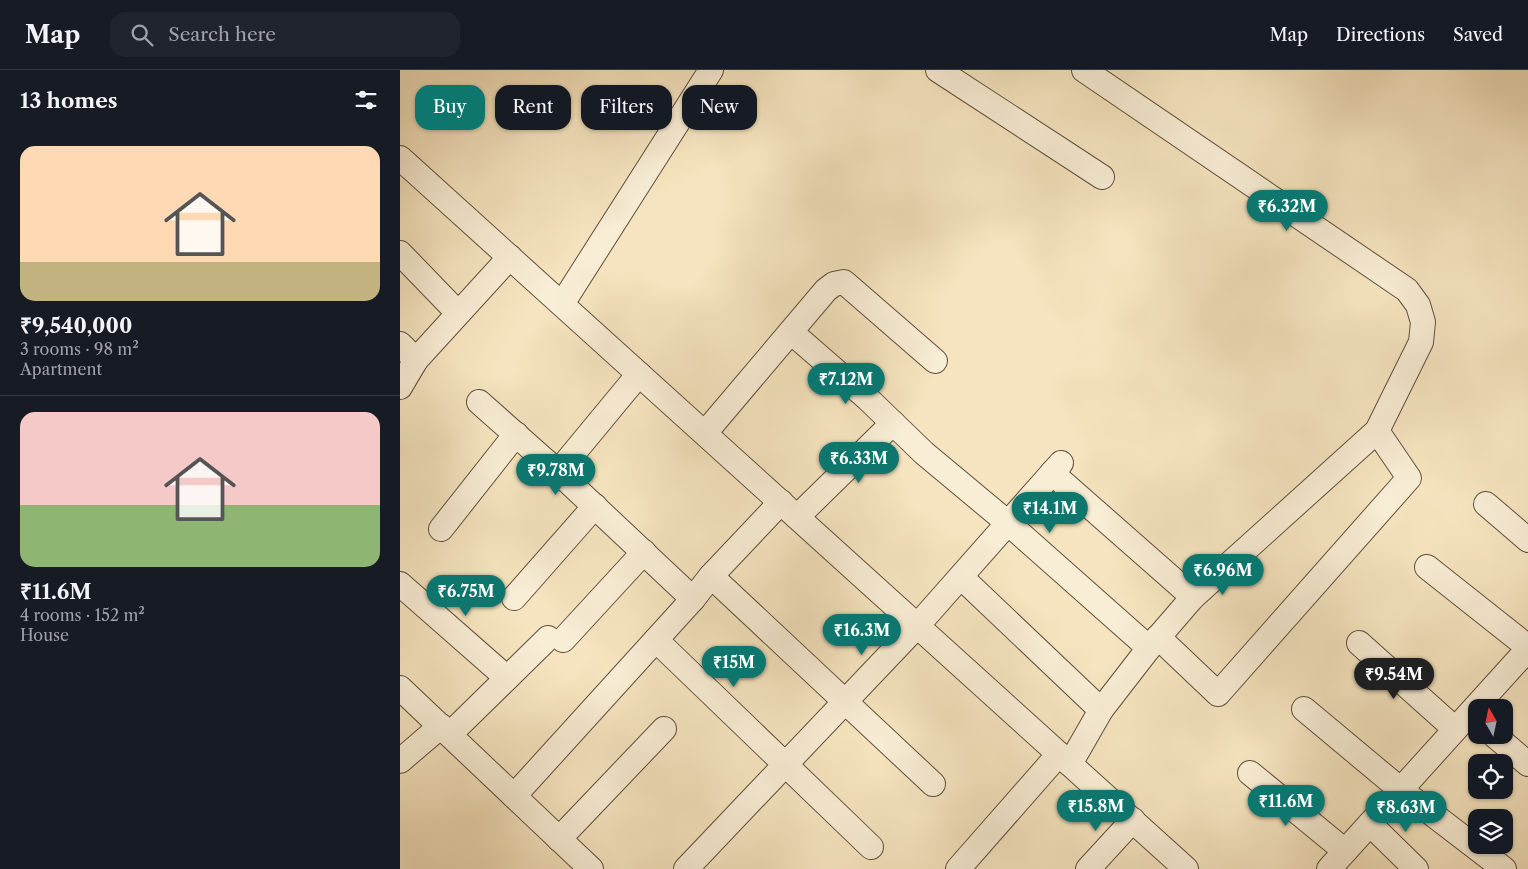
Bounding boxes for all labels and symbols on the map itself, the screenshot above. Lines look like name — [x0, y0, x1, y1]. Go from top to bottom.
pin: ₹6.32M — [1246, 190, 1328, 232]
pin: ₹7.12M — [805, 362, 887, 405]
pin: ₹6.33M — [818, 442, 900, 484]
pin: ₹9.78M — [515, 454, 597, 496]
pin: ₹14.1M — [1009, 492, 1091, 534]
pin: ₹6.96M — [1182, 554, 1264, 596]
pin: ₹6.75M — [425, 574, 507, 617]
pin: ₹16.3M — [821, 614, 903, 656]
pin: ₹15M — [704, 646, 764, 688]
pin: ₹9.54M — [1353, 658, 1435, 700]
north arrow — [1468, 699, 1512, 744]
pin: ₹11.6M — [1245, 784, 1327, 827]
pin: ₹15.8M — [1055, 790, 1137, 832]
pin: ₹8.63M — [1365, 790, 1447, 833]

